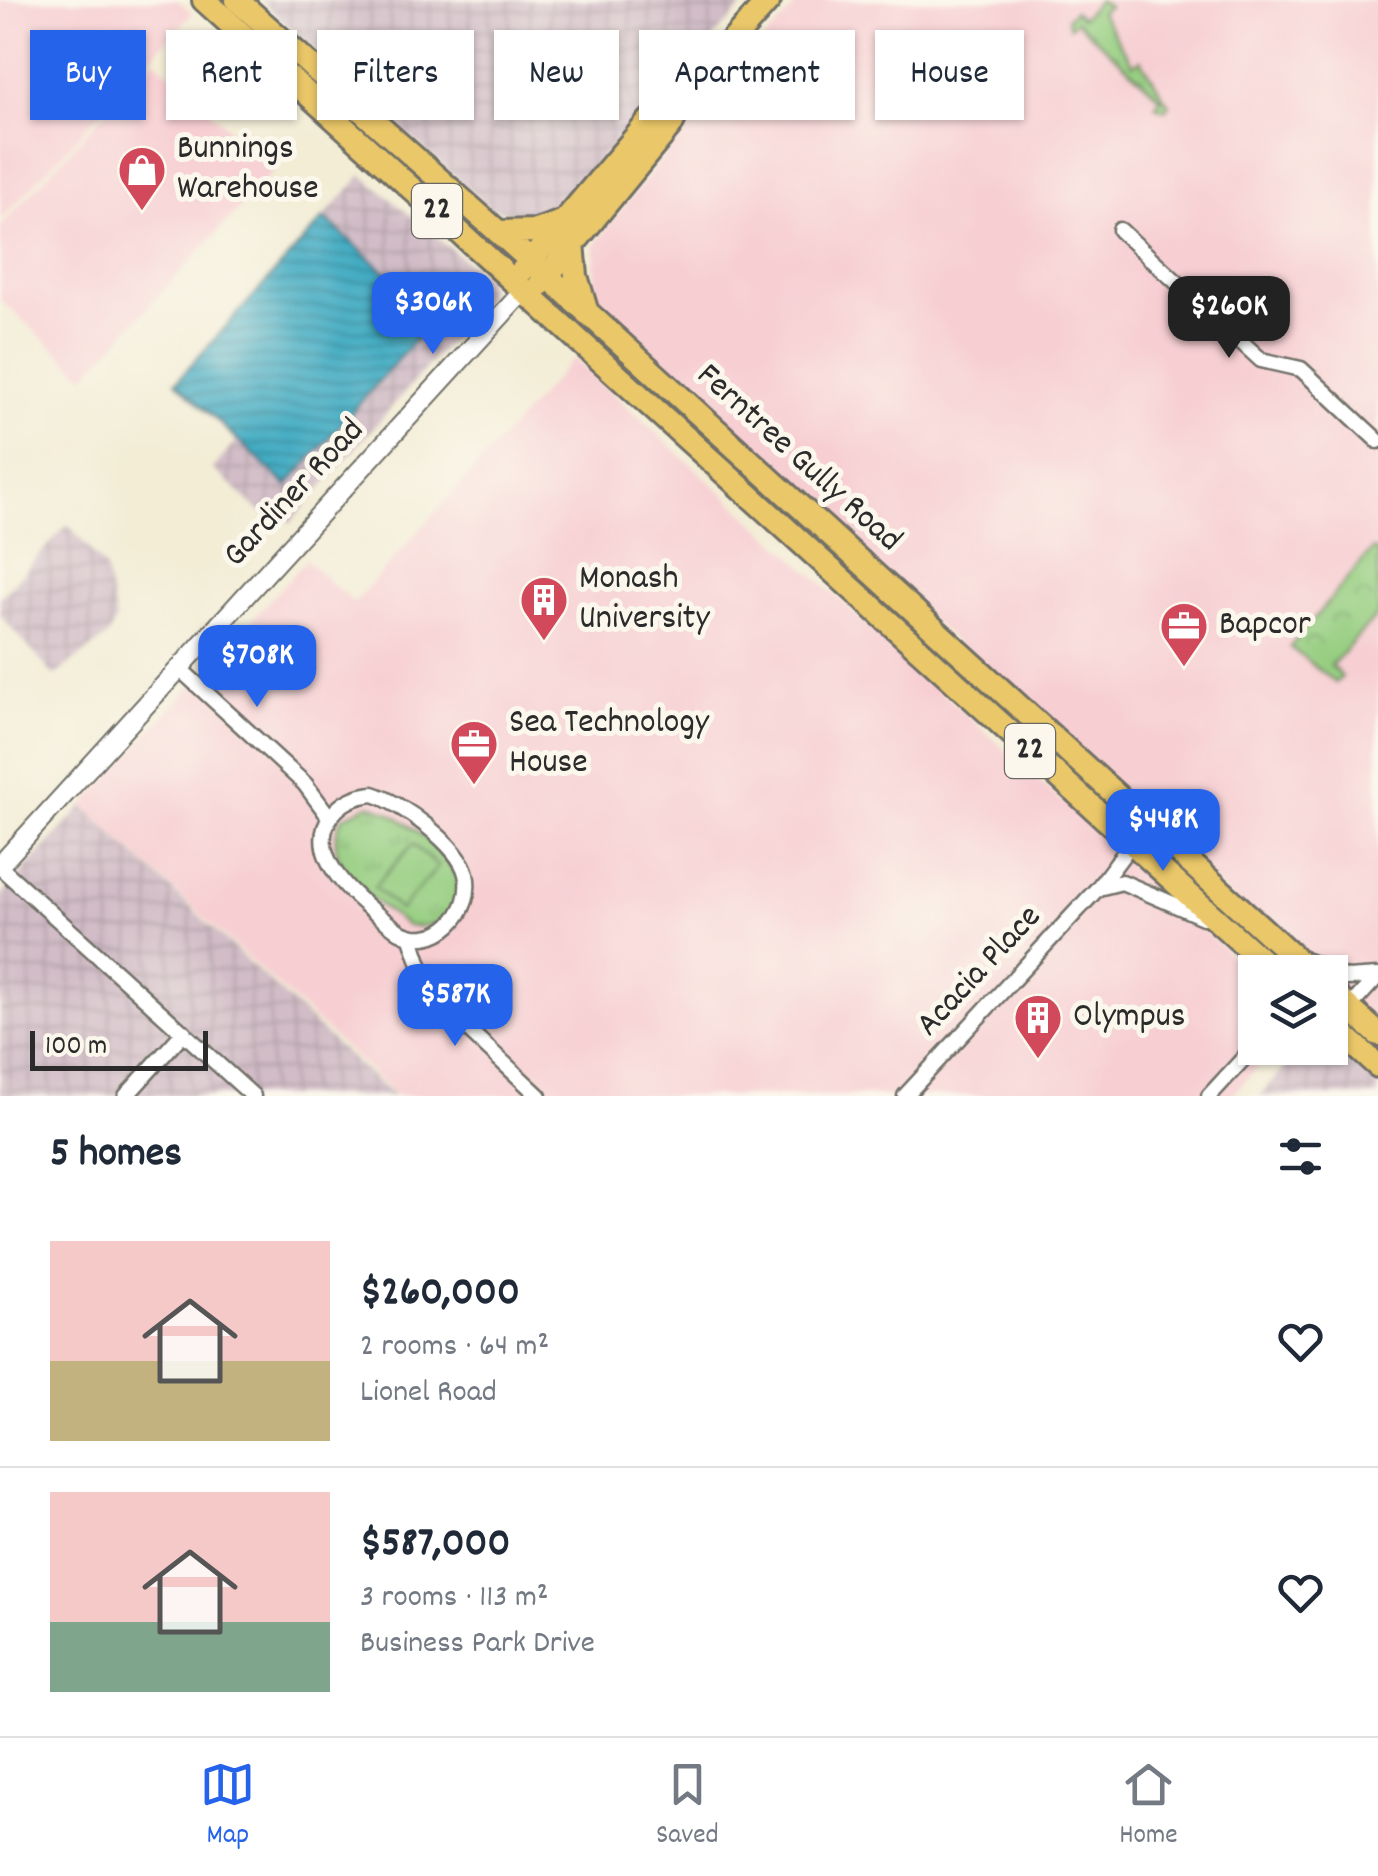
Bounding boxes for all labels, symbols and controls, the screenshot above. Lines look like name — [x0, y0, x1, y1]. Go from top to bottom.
chip: Buy — [30, 30, 146, 120]
chip: Rent — [166, 30, 297, 120]
chip: Filters — [317, 30, 474, 120]
chip: New — [494, 30, 619, 120]
chip: Apartment — [639, 30, 855, 120]
chip: House — [875, 30, 1024, 120]
place label: Bunnings Warehouse — [177, 125, 319, 215]
shop icon: Bunnings Warehouse — [116, 144, 168, 212]
road number: 22 — [412, 184, 462, 238]
pin: $306K — [363, 272, 503, 357]
pin: $260K — [1159, 276, 1299, 361]
text: $306K — [394, 281, 472, 327]
text: $260K — [1190, 285, 1268, 331]
street label: Ferntree Gully Road — [684, 353, 912, 565]
street label: Gardiner Road — [213, 408, 377, 580]
place label: Monash University — [579, 555, 710, 645]
building icon: Monash University — [518, 574, 570, 642]
office icon: Bapcor — [1158, 600, 1210, 668]
place label: Bapcor — [1219, 601, 1311, 651]
pin: $708K — [187, 625, 327, 710]
text: $708K — [220, 634, 294, 680]
place label: Sea Technology House — [509, 699, 710, 789]
office icon: Sea Technology House — [448, 718, 500, 786]
road number: 22 — [1005, 724, 1055, 778]
pin: $448K — [1093, 789, 1233, 874]
text: $448K — [1128, 798, 1198, 844]
street label: Acacia Place — [906, 895, 1054, 1049]
map controls — [1238, 955, 1348, 1065]
button: layers — [1238, 955, 1348, 1065]
pin: $587K — [385, 964, 525, 1049]
text: $587K — [420, 973, 490, 1019]
building icon: Olympus — [1012, 992, 1064, 1060]
place label: Olympus — [1073, 993, 1186, 1043]
scale bar — [30, 1026, 208, 1070]
text: 100 m — [45, 1028, 107, 1068]
text: 5 homes — [50, 1126, 182, 1186]
icon: filters — [1273, 1129, 1328, 1184]
text: $260,000 — [360, 1265, 520, 1325]
icon: home — [130, 1281, 250, 1401]
icon: heart — [1273, 1314, 1328, 1369]
text: 2 rooms · 64 m² — [360, 1325, 549, 1371]
text: Lionel Road — [360, 1371, 497, 1417]
text: $587,000 — [360, 1516, 510, 1576]
icon: home — [130, 1532, 250, 1652]
icon: heart — [1273, 1565, 1328, 1620]
text: 3 rooms · 113 m² — [360, 1576, 549, 1622]
text: Business Park Drive — [360, 1622, 595, 1668]
tab: Map — [200, 1757, 255, 1857]
tab: Saved — [656, 1757, 719, 1857]
tab: Home — [1119, 1757, 1178, 1857]

